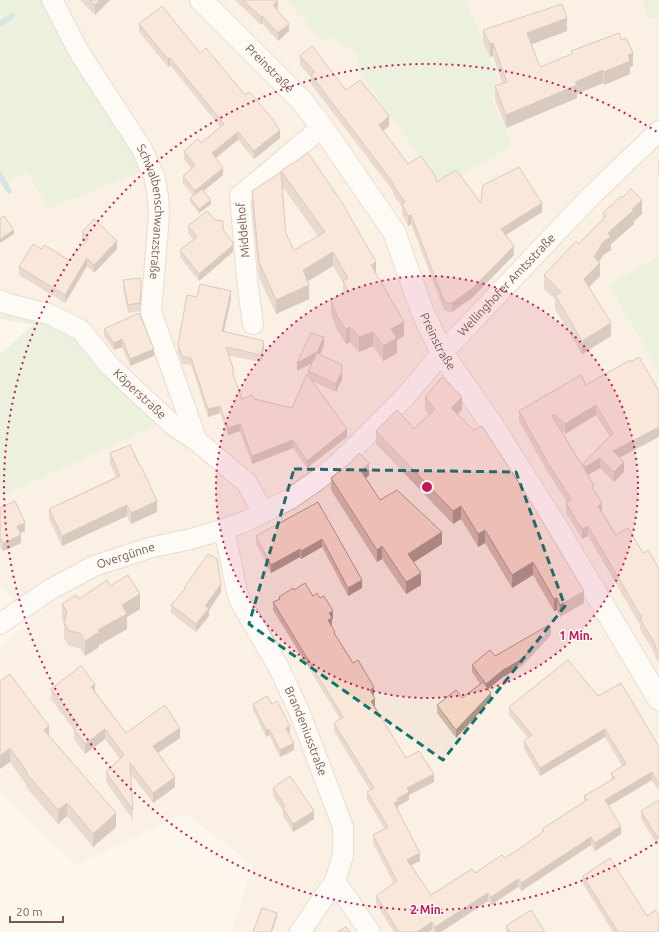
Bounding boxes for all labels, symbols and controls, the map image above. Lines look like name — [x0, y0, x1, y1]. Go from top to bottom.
street label: Preinstraße — [243, 41, 297, 95]
street label: Schwalbenschwanzstraße — [135, 142, 166, 280]
street label: Middelhof — [234, 201, 251, 258]
street label: Wellinghofer Amtsstraße — [455, 231, 558, 338]
street label: Preinstraße — [418, 311, 459, 372]
street label: Köperstraße — [111, 366, 169, 421]
centre of rings — [420, 480, 434, 494]
street label: Overgünne — [95, 540, 156, 571]
text: 1 Min. — [559, 629, 593, 642]
street label: Brandeniusstraße — [282, 684, 330, 778]
scale bar — [10, 898, 63, 924]
text: 2 Min. — [410, 903, 444, 916]
text: 20 m — [16, 905, 43, 918]

